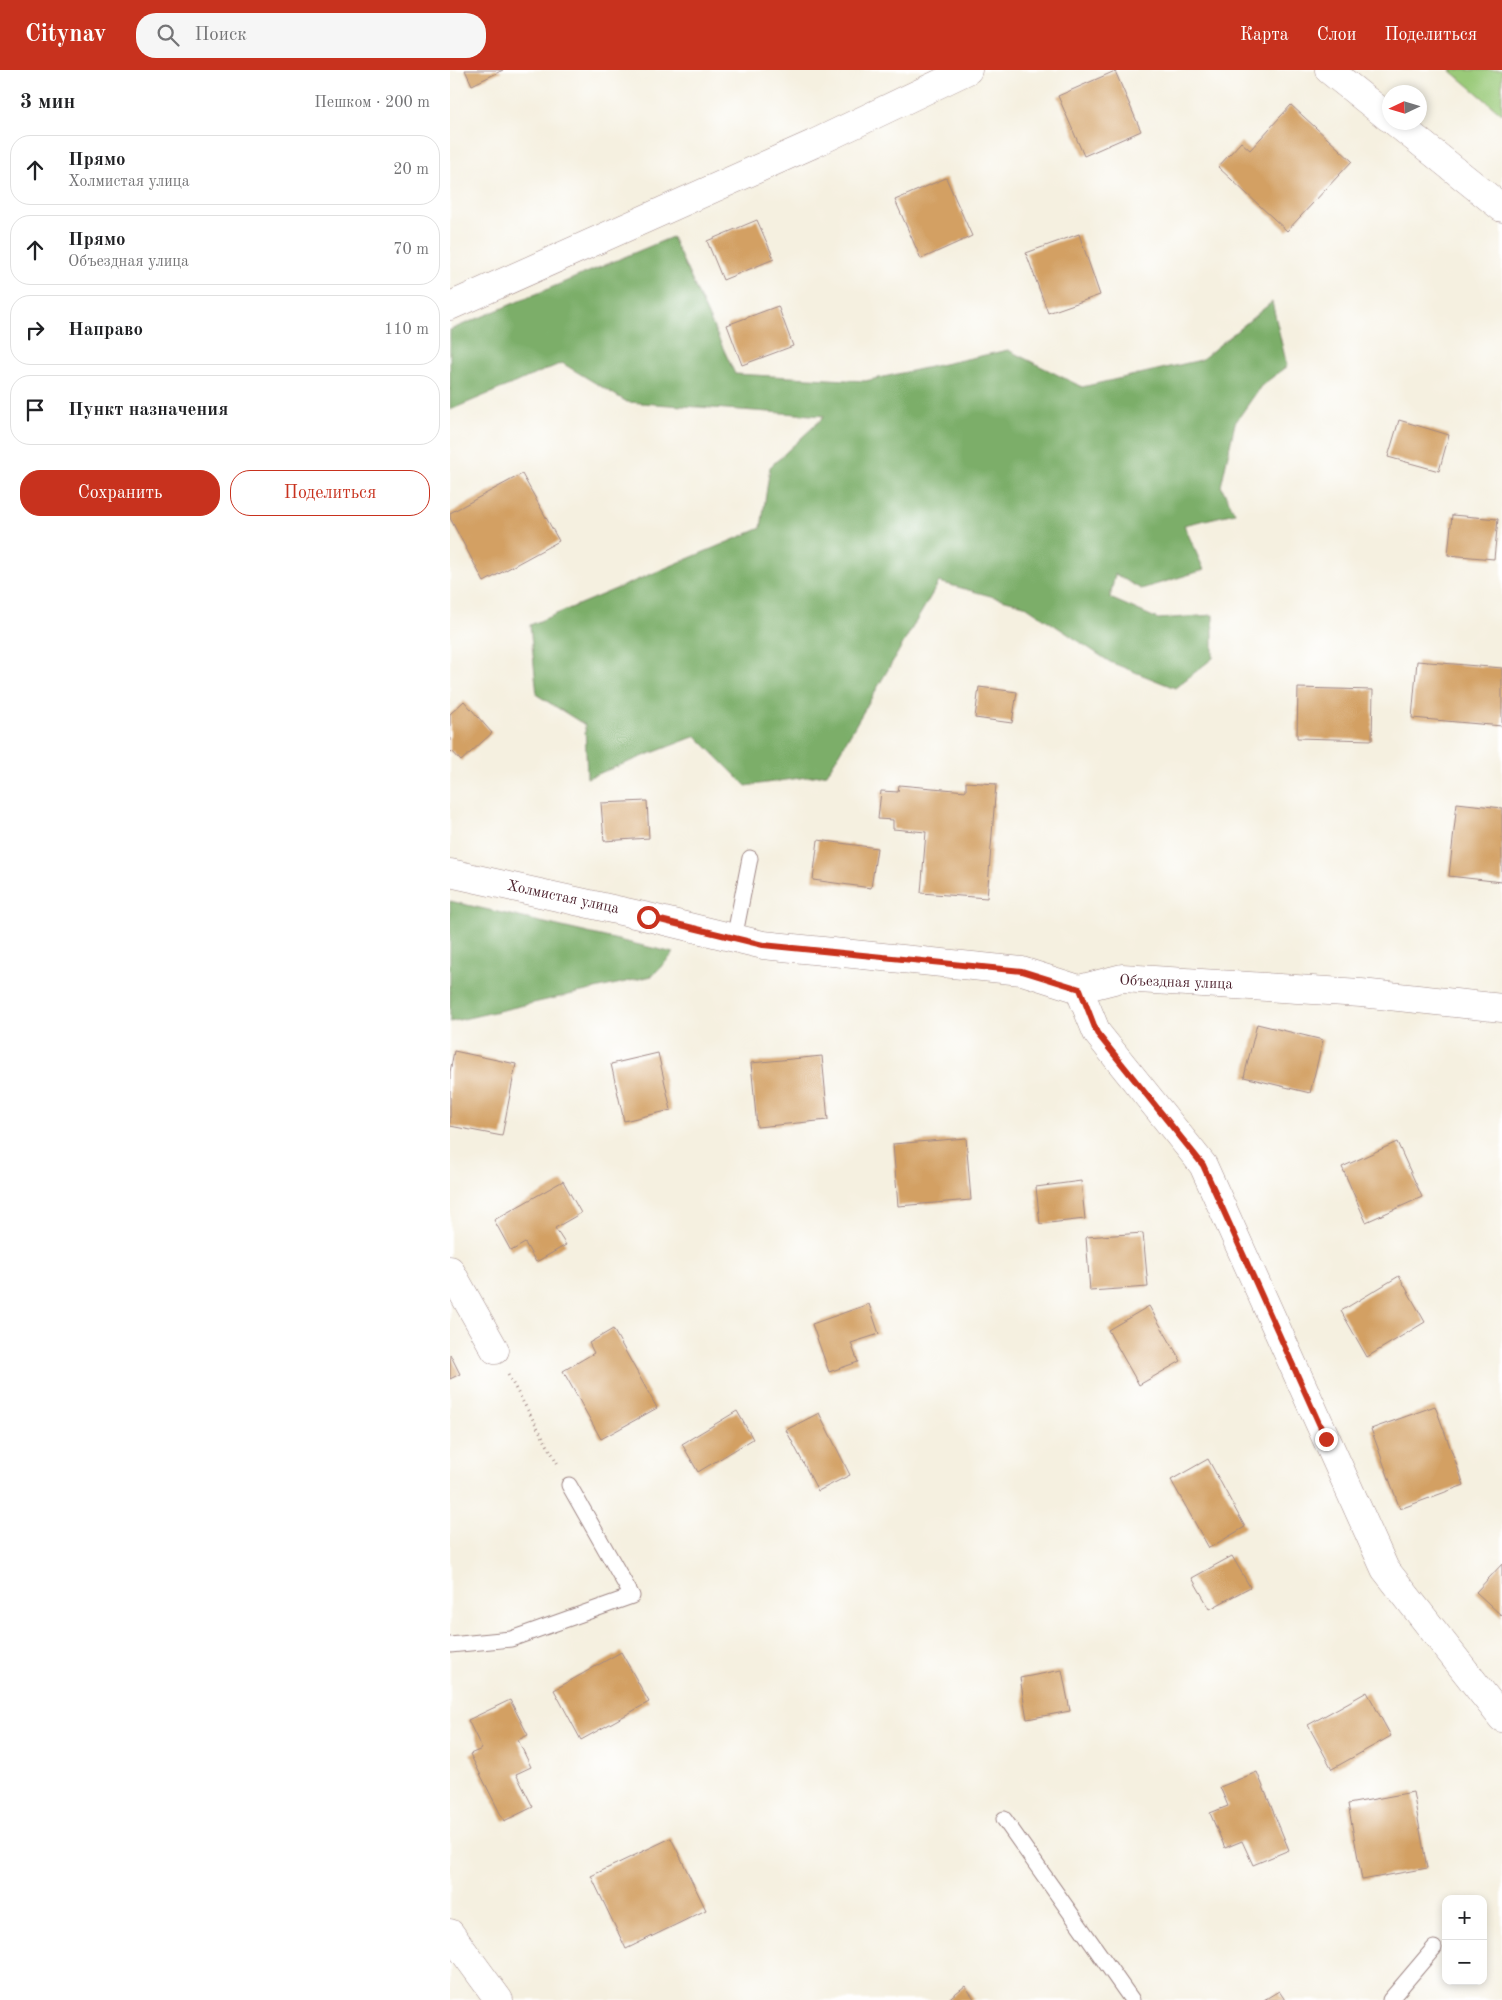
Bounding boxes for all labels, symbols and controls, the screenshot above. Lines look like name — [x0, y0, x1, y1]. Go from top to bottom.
search box — [136, 13, 486, 58]
icon: search — [154, 21, 182, 49]
text: Citynav — [25, 23, 106, 47]
text: Поиск — [194, 26, 247, 45]
text: Карта — [1240, 26, 1289, 44]
text: Слои — [1317, 26, 1356, 44]
text: Поделиться — [1384, 26, 1477, 44]
north arrow — [1382, 85, 1427, 130]
text: 3 мин — [20, 92, 75, 113]
text: Пешком · 200 m — [314, 95, 430, 111]
text: Прямо — [68, 151, 126, 170]
icon: ahead — [21, 156, 49, 184]
text: 20 m — [393, 162, 429, 178]
text: Холмистая улица — [68, 174, 190, 190]
text: Прямо — [68, 231, 126, 250]
icon: ahead — [21, 236, 49, 264]
text: 70 m — [393, 242, 429, 258]
text: Объездная улица — [68, 254, 189, 270]
icon: right — [21, 316, 49, 344]
text: Направо — [68, 321, 143, 340]
text: 110 m — [384, 322, 429, 338]
icon: arrive — [21, 396, 49, 424]
text: Пункт назначения — [68, 401, 228, 420]
button: Сохранить — [20, 470, 220, 516]
button: Поделиться — [230, 470, 430, 516]
street label: Холмистая улица — [506, 879, 621, 917]
route start — [637, 906, 660, 929]
street label: Объездная улица — [1119, 974, 1234, 992]
route end — [1315, 1428, 1338, 1451]
map controls — [1442, 1895, 1487, 1985]
button: + — [1442, 1895, 1487, 1940]
button: − — [1442, 1940, 1487, 1985]

